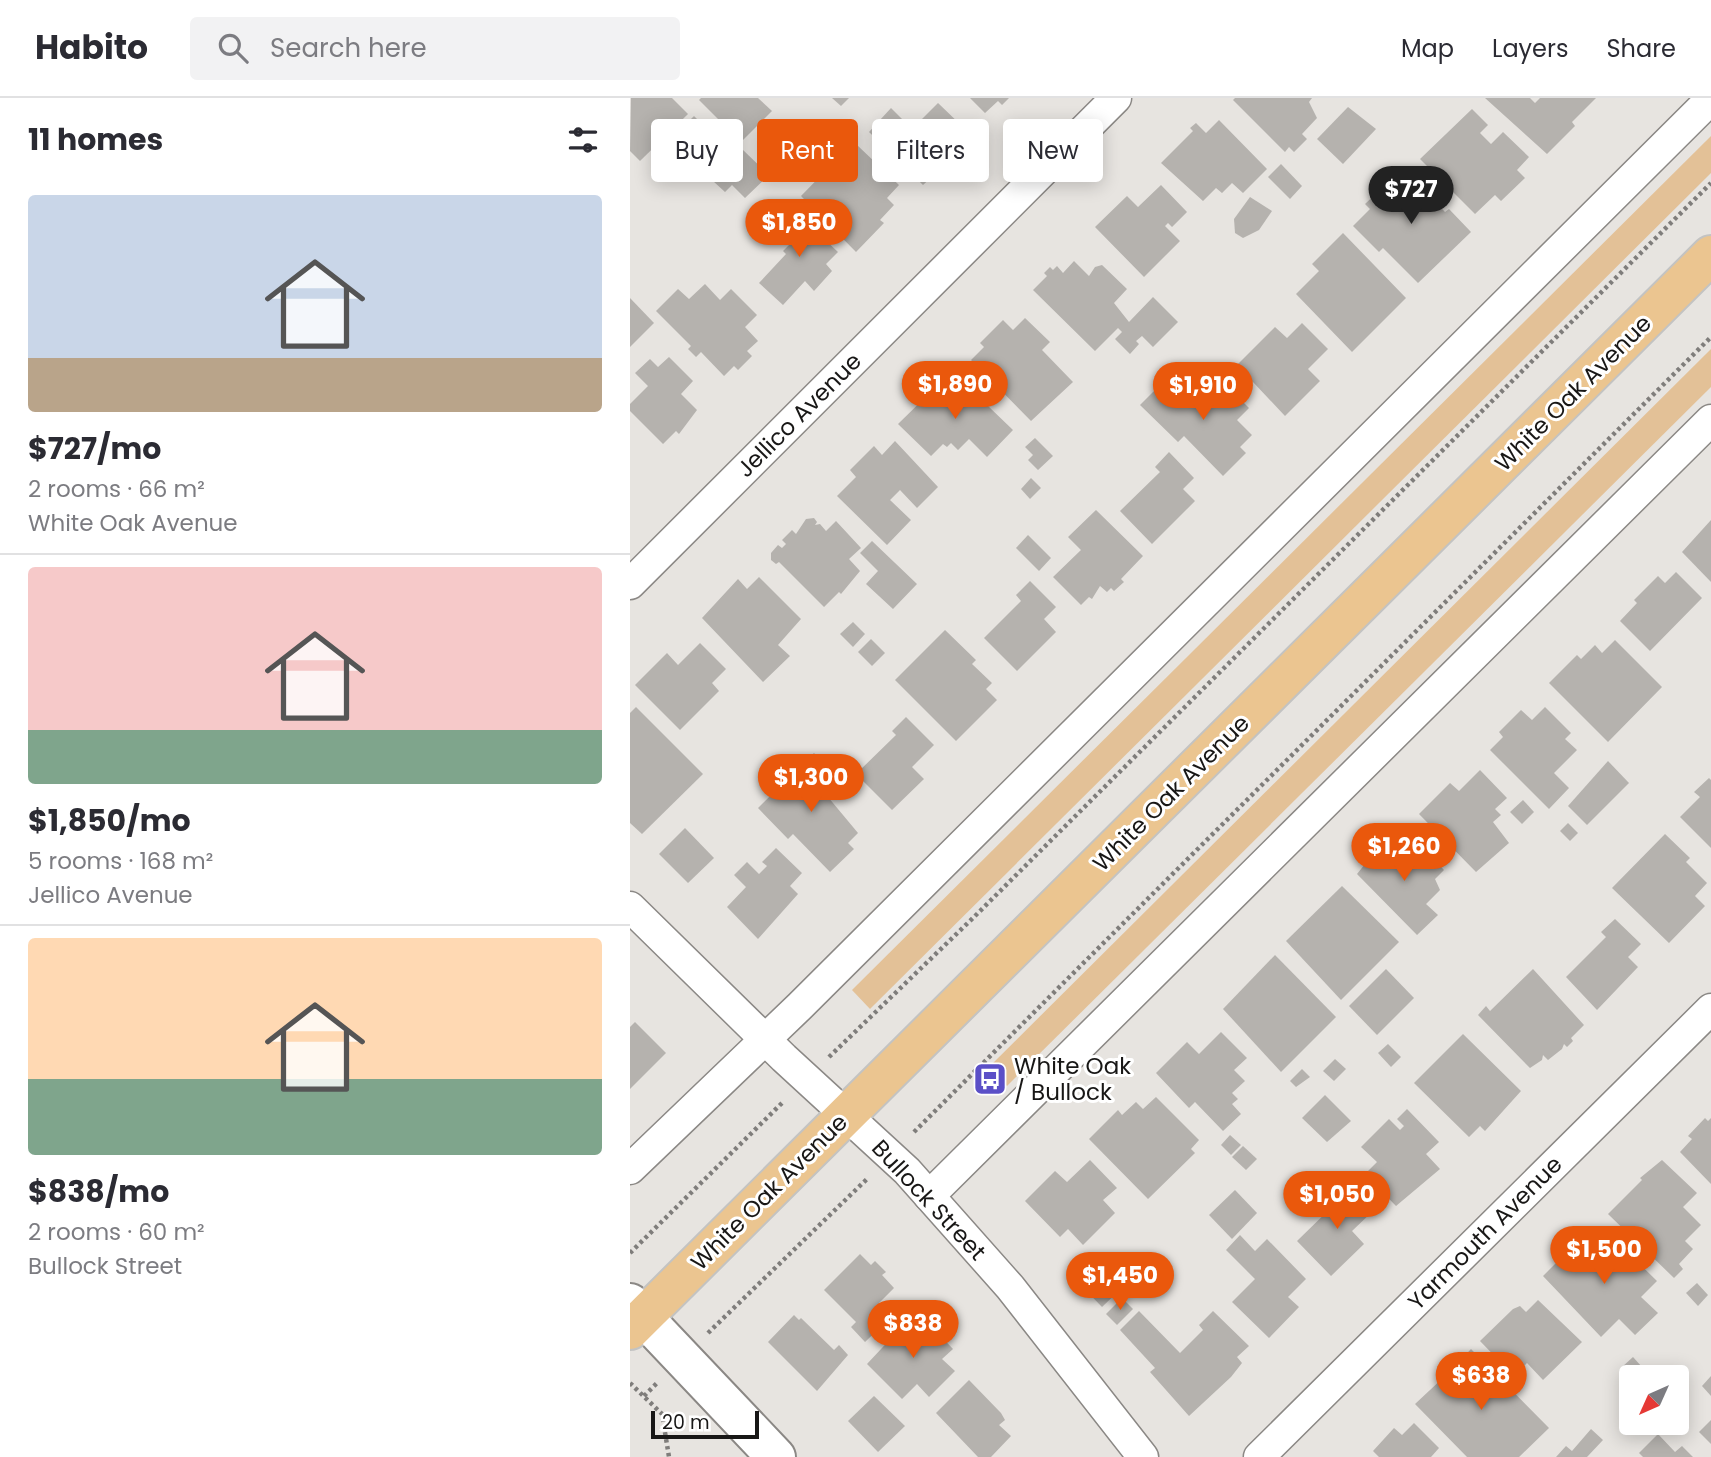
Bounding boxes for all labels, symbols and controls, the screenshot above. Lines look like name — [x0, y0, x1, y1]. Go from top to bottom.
search box — [190, 17, 680, 80]
text: Habito — [35, 24, 148, 71]
icon: search — [214, 29, 252, 67]
text: Search here — [270, 30, 427, 66]
text: Map — [1401, 32, 1454, 65]
text: Layers — [1492, 32, 1568, 65]
text: Share — [1606, 32, 1676, 65]
text: 11 homes — [28, 118, 163, 161]
chip: Buy — [651, 119, 743, 182]
chip: Rent — [757, 119, 858, 182]
chip: Filters — [872, 119, 989, 182]
chip: New — [1003, 119, 1103, 182]
icon: filters — [564, 121, 602, 159]
pin: $727 — [1370, 166, 1452, 226]
text: $727 — [1385, 173, 1437, 205]
pin: $1,850 — [742, 200, 856, 259]
text: $1,850 — [761, 206, 837, 238]
icon: home — [252, 241, 378, 367]
street label: White Oak Avenue — [1488, 308, 1658, 478]
street label: Jellico Avenue — [729, 345, 869, 485]
pin: $1,890 — [898, 362, 1012, 421]
pin: $1,910 — [1146, 362, 1260, 422]
text: $1,890 — [918, 368, 992, 400]
text: $1,910 — [1169, 369, 1237, 401]
text: $727/mo — [28, 427, 161, 470]
text: 2 rooms · 66 m² — [28, 473, 205, 505]
text: White Oak Avenue — [28, 507, 238, 539]
icon: home — [252, 613, 378, 739]
street label: White Oak Avenue — [1086, 708, 1256, 878]
pin: $1,300 — [754, 754, 868, 814]
text: $1,300 — [774, 761, 848, 793]
text: $1,850/mo — [28, 799, 191, 842]
pin: $1,260 — [1347, 824, 1461, 883]
text: $1,260 — [1367, 830, 1441, 862]
text: 5 rooms · 168 m² — [28, 845, 213, 877]
text: Jellico Avenue — [28, 879, 193, 911]
icon: home — [252, 984, 378, 1110]
place label: White Oak / Bullock — [1014, 1050, 1131, 1108]
bus stop icon: White Oak / Bullock — [971, 1060, 1009, 1098]
street label: White Oak Avenue — [684, 1107, 854, 1277]
street label: Bullock Street — [865, 1133, 993, 1267]
street label: Yarmouth Avenue — [1401, 1149, 1569, 1317]
text: $838/mo — [28, 1170, 169, 1213]
pin: $1,050 — [1280, 1172, 1394, 1231]
text: $1,050 — [1299, 1178, 1375, 1210]
text: 2 rooms · 60 m² — [28, 1216, 205, 1248]
pin: $1,500 — [1547, 1226, 1661, 1286]
text: $1,500 — [1566, 1233, 1642, 1265]
text: Bullock Street — [28, 1250, 182, 1282]
pin: $1,450 — [1063, 1252, 1177, 1312]
text: $1,450 — [1082, 1259, 1158, 1291]
pin: $838 — [872, 1300, 954, 1360]
text: $838 — [884, 1307, 942, 1339]
pin: $638 — [1440, 1352, 1522, 1412]
text: $638 — [1452, 1359, 1510, 1391]
north arrow — [1619, 1365, 1689, 1435]
map controls — [1619, 1365, 1689, 1435]
scale bar — [651, 1408, 760, 1440]
text: 20 m — [662, 1409, 710, 1436]

